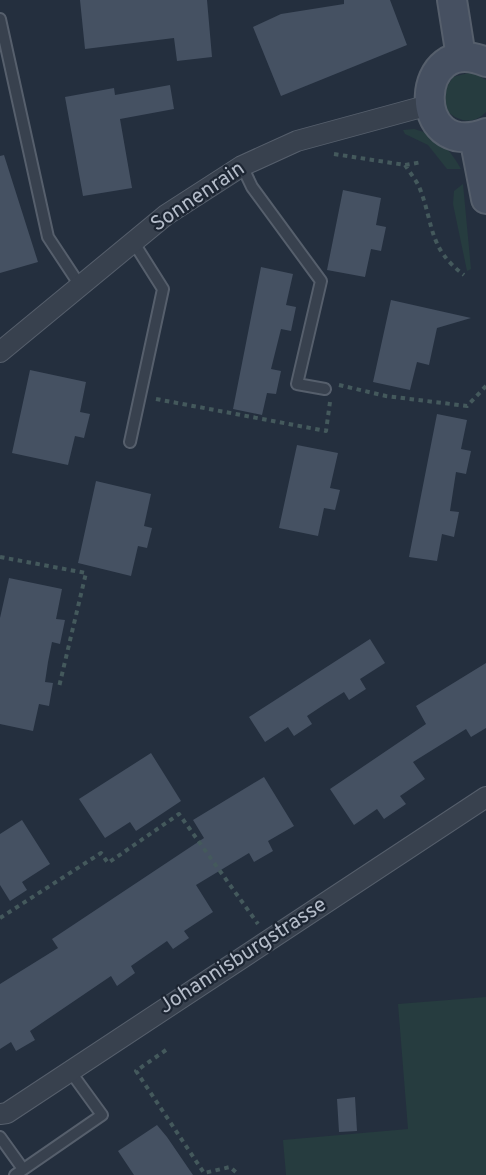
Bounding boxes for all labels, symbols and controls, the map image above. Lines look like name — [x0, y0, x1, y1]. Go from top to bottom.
street label: Sonnenrain — [146, 156, 250, 238]
street label: Johannisburgstrasse — [154, 892, 332, 1020]

